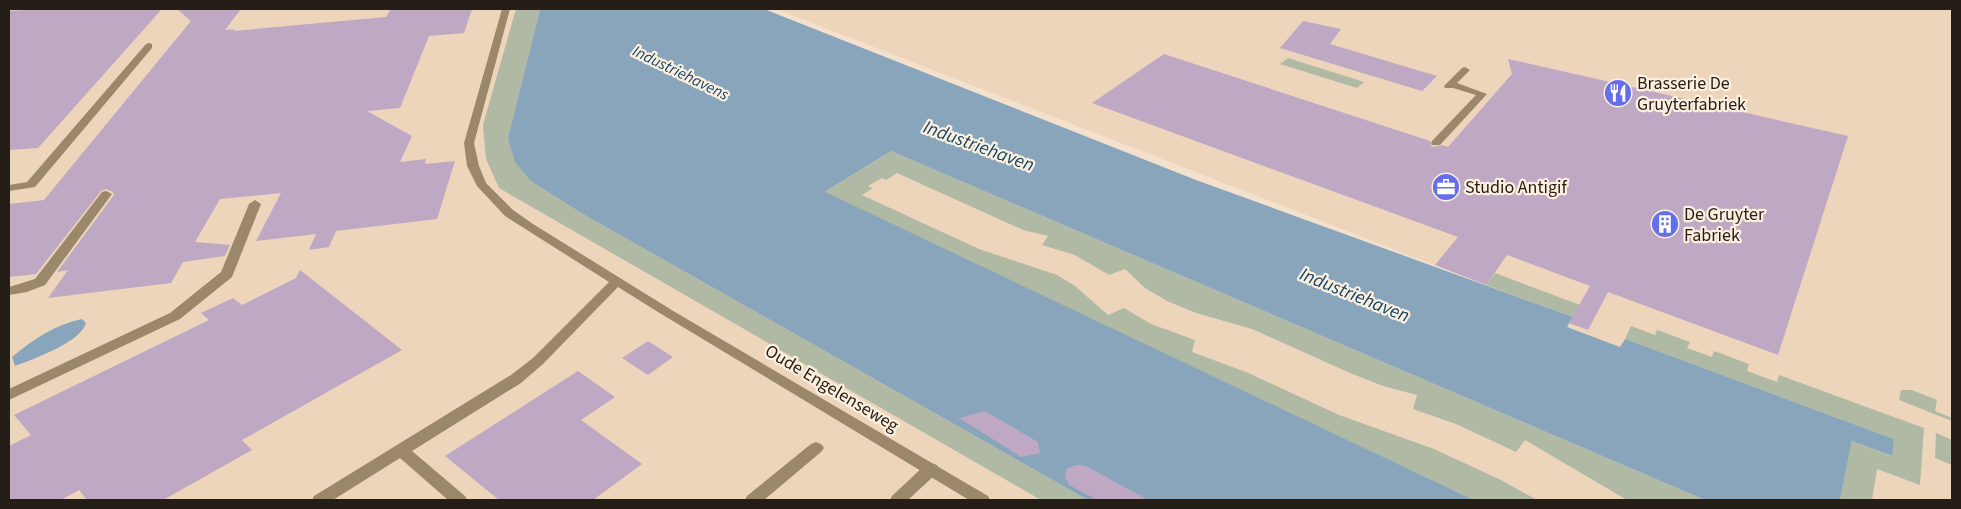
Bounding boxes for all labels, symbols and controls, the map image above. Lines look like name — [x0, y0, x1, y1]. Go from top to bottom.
water label: Industriehavens — [629, 40, 733, 106]
place label: Brasserie De Gruyterfabriek — [1637, 71, 1746, 117]
restaurant icon: Brasserie De Gruyterfabriek — [1603, 78, 1633, 108]
water label: Industriehaven — [919, 114, 1038, 179]
office icon: Studio Antigif — [1431, 172, 1461, 202]
place label: Studio Antigif — [1465, 175, 1567, 200]
place label: De Gruyter Fabriek — [1684, 202, 1765, 248]
building icon: De Gruyter Fabriek — [1650, 209, 1680, 239]
water label: Industriehaven — [1295, 261, 1413, 330]
street label: Oude Engelenseweg — [760, 339, 903, 438]

